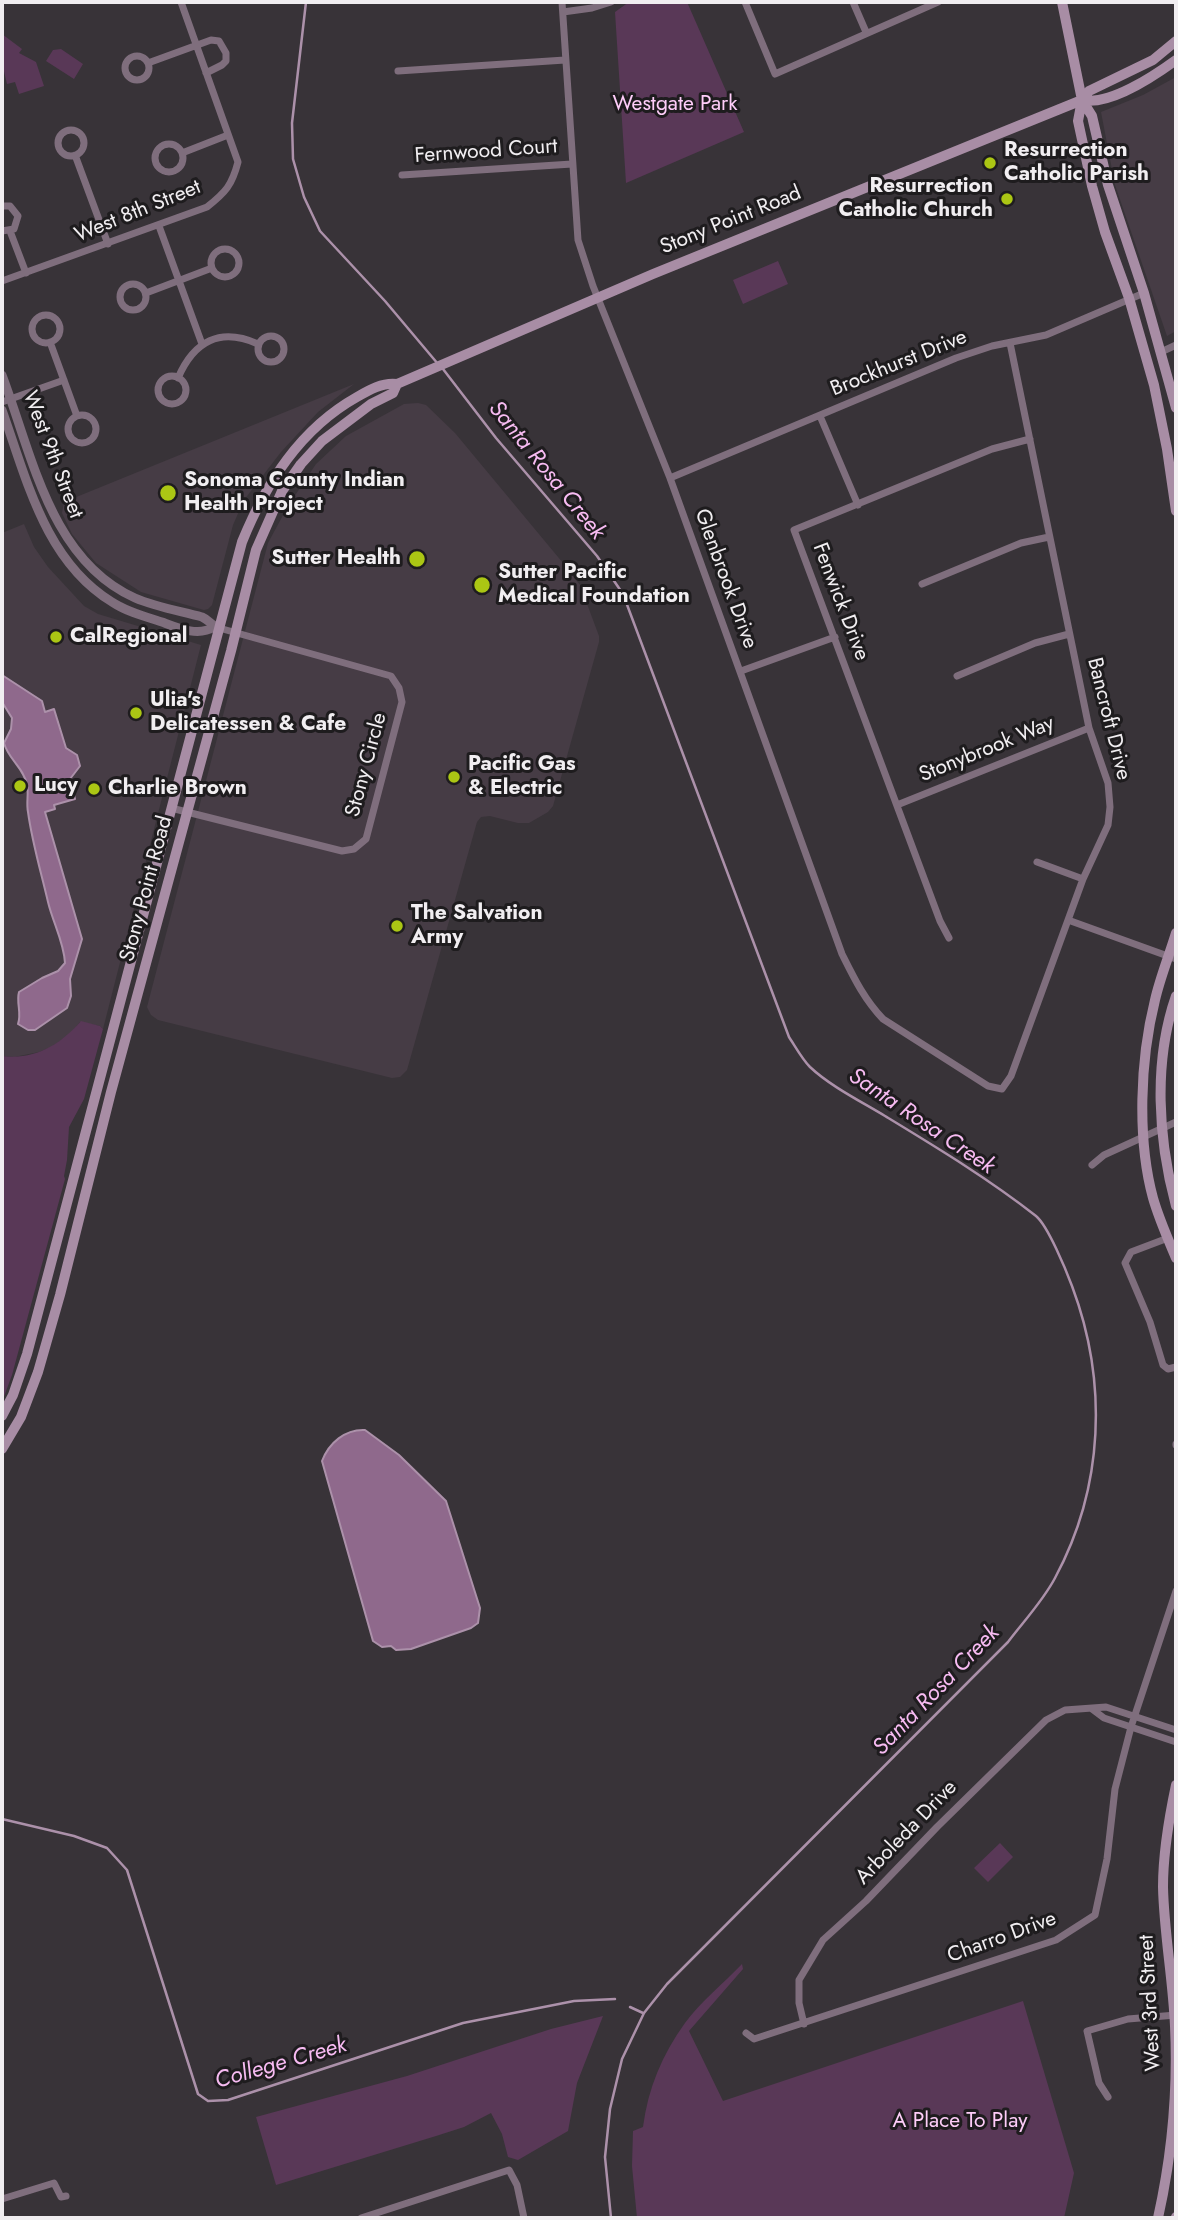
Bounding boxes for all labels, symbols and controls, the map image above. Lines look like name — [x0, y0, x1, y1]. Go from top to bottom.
park label: Westgate Park — [612, 92, 738, 118]
street label: Fernwood Court — [414, 134, 558, 170]
place label: Resurrection Catholic Parish — [1004, 138, 1149, 188]
marker: Resurrection Catholic Parish — [982, 155, 998, 171]
place label: Resurrection Catholic Church — [838, 174, 993, 224]
street label: West 8th Street — [71, 175, 205, 249]
street label: Stony Point Road — [657, 181, 805, 261]
marker: Resurrection Catholic Church — [999, 191, 1015, 207]
street label: Brockhurst Drive — [827, 325, 971, 403]
street label: West 9th Street — [16, 388, 88, 522]
water label: Santa Rosa Creek — [482, 396, 610, 546]
place label: Sonoma County Indian Health Project — [184, 468, 405, 518]
marker: Sonoma County Indian Health Project — [158, 483, 178, 503]
street label: Glenbrook Drive — [688, 506, 762, 652]
street label: Fenwick Drive — [806, 540, 874, 664]
place label: Sutter Health — [271, 546, 401, 572]
marker: Sutter Health — [407, 549, 427, 569]
place label: Sutter Pacific Medical Foundation — [498, 560, 690, 610]
marker: Sutter Pacific Medical Foundation — [472, 575, 492, 595]
place label: CalRegional — [70, 624, 187, 650]
marker: CalRegional — [48, 629, 64, 645]
street label: Bancroft Drive — [1081, 655, 1135, 783]
place label: Ulia's Delicatessen & Cafe — [150, 688, 346, 738]
marker: Ulia's Delicatessen & Cafe — [128, 705, 144, 721]
street label: Stony Circle — [341, 710, 393, 820]
street label: Stonybrook Way — [916, 711, 1058, 789]
place label: Pacific Gas & Electric — [468, 752, 576, 802]
marker: Pacific Gas & Electric — [446, 769, 462, 785]
place label: Lucy — [34, 773, 78, 799]
place label: Charlie Brown — [108, 776, 247, 802]
marker: Lucy — [12, 778, 28, 794]
marker: Charlie Brown — [86, 781, 102, 797]
street label: Stony Point Road — [115, 813, 179, 965]
place label: The Salvation Army — [411, 901, 543, 951]
marker: The Salvation Army — [389, 918, 405, 934]
water label: Santa Rosa Creek — [843, 1063, 999, 1181]
water label: Santa Rosa Creek — [868, 1620, 1006, 1762]
street label: Arboleda Drive — [851, 1776, 963, 1890]
street label: Charro Drive — [944, 1907, 1060, 1969]
street label: West 3rd Street — [1135, 1934, 1167, 2072]
water label: College Creek — [212, 2032, 350, 2096]
park label: A Place To Play — [893, 2109, 1027, 2135]

